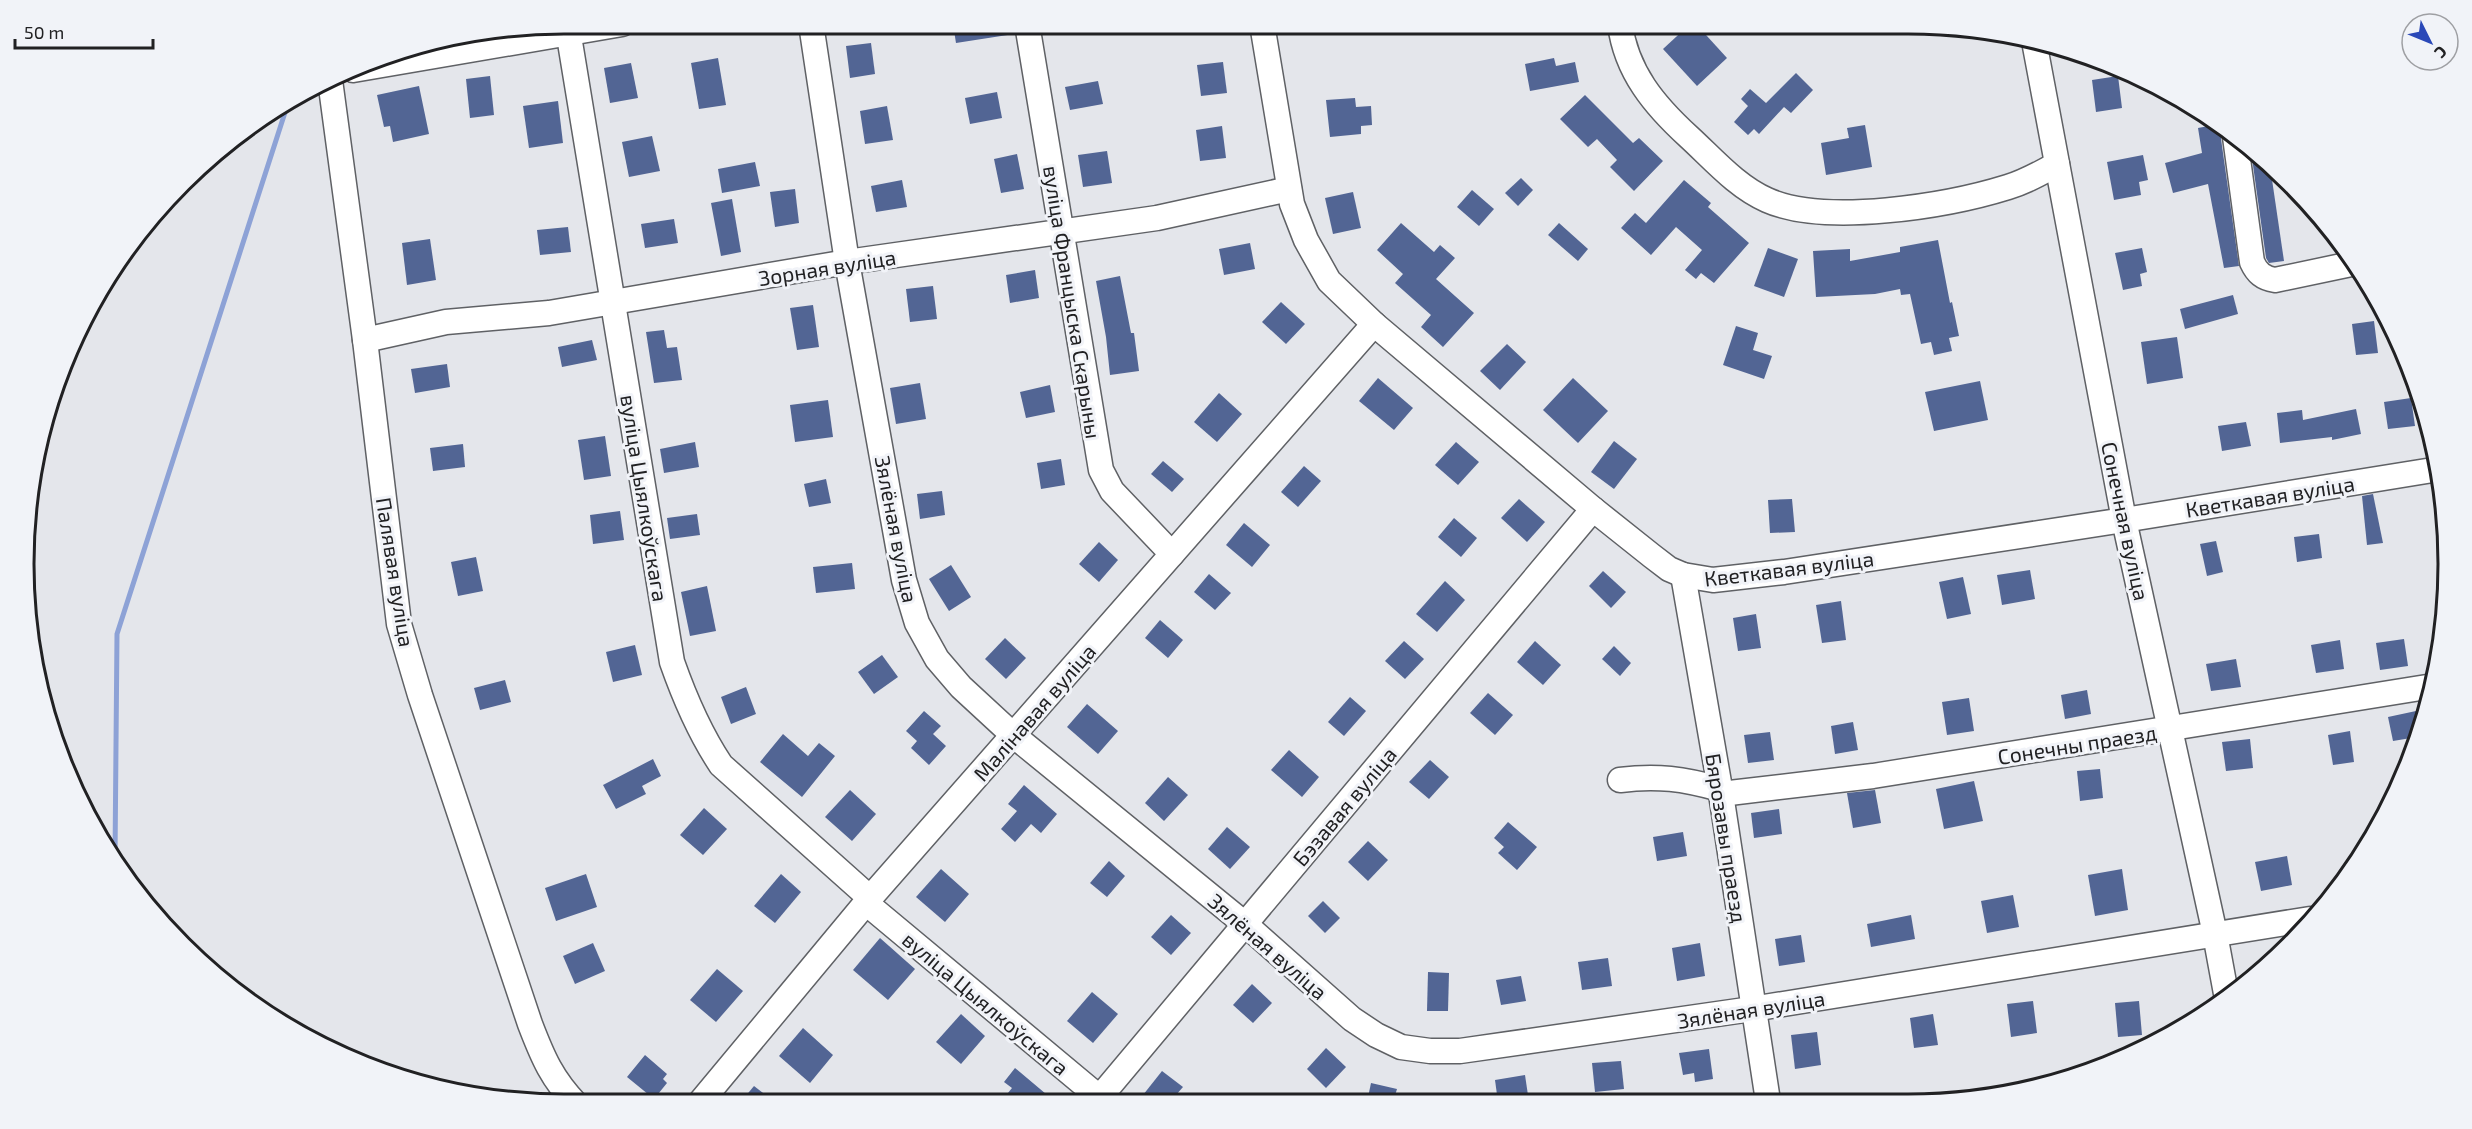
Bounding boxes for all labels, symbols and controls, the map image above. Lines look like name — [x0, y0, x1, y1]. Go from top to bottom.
scale bar — [15, 12, 153, 50]
north arrow — [2400, 12, 2460, 72]
text: 50 m — [24, 21, 64, 43]
text: С — [2431, 43, 2451, 62]
street label: вуліца Францыска Скарыны — [1038, 164, 1107, 440]
street label: Зорная вуліца — [757, 244, 898, 291]
street label: вуліца Цыялкоўскага — [615, 393, 674, 603]
street label: Сонечная вуліца — [2096, 439, 2155, 603]
street label: Зялёная вуліца — [870, 453, 923, 605]
street label: Кветкавая вуліца — [2184, 470, 2356, 523]
street label: Палявая вуліца — [371, 495, 420, 649]
street label: Кветкавая вуліца — [1703, 545, 1875, 592]
street label: Малінавая вуліца — [968, 638, 1101, 786]
street label: Сонечны праезд — [1996, 719, 2158, 769]
street label: Бэзавая вуліца — [1287, 741, 1402, 871]
street label: Бярозавы праезд — [1701, 751, 1753, 925]
street label: Зялёная вуліца — [1203, 888, 1332, 1005]
street label: вуліца Цыялкоўскага — [897, 926, 1074, 1081]
street label: Зялёная вуліца — [1675, 985, 1827, 1034]

